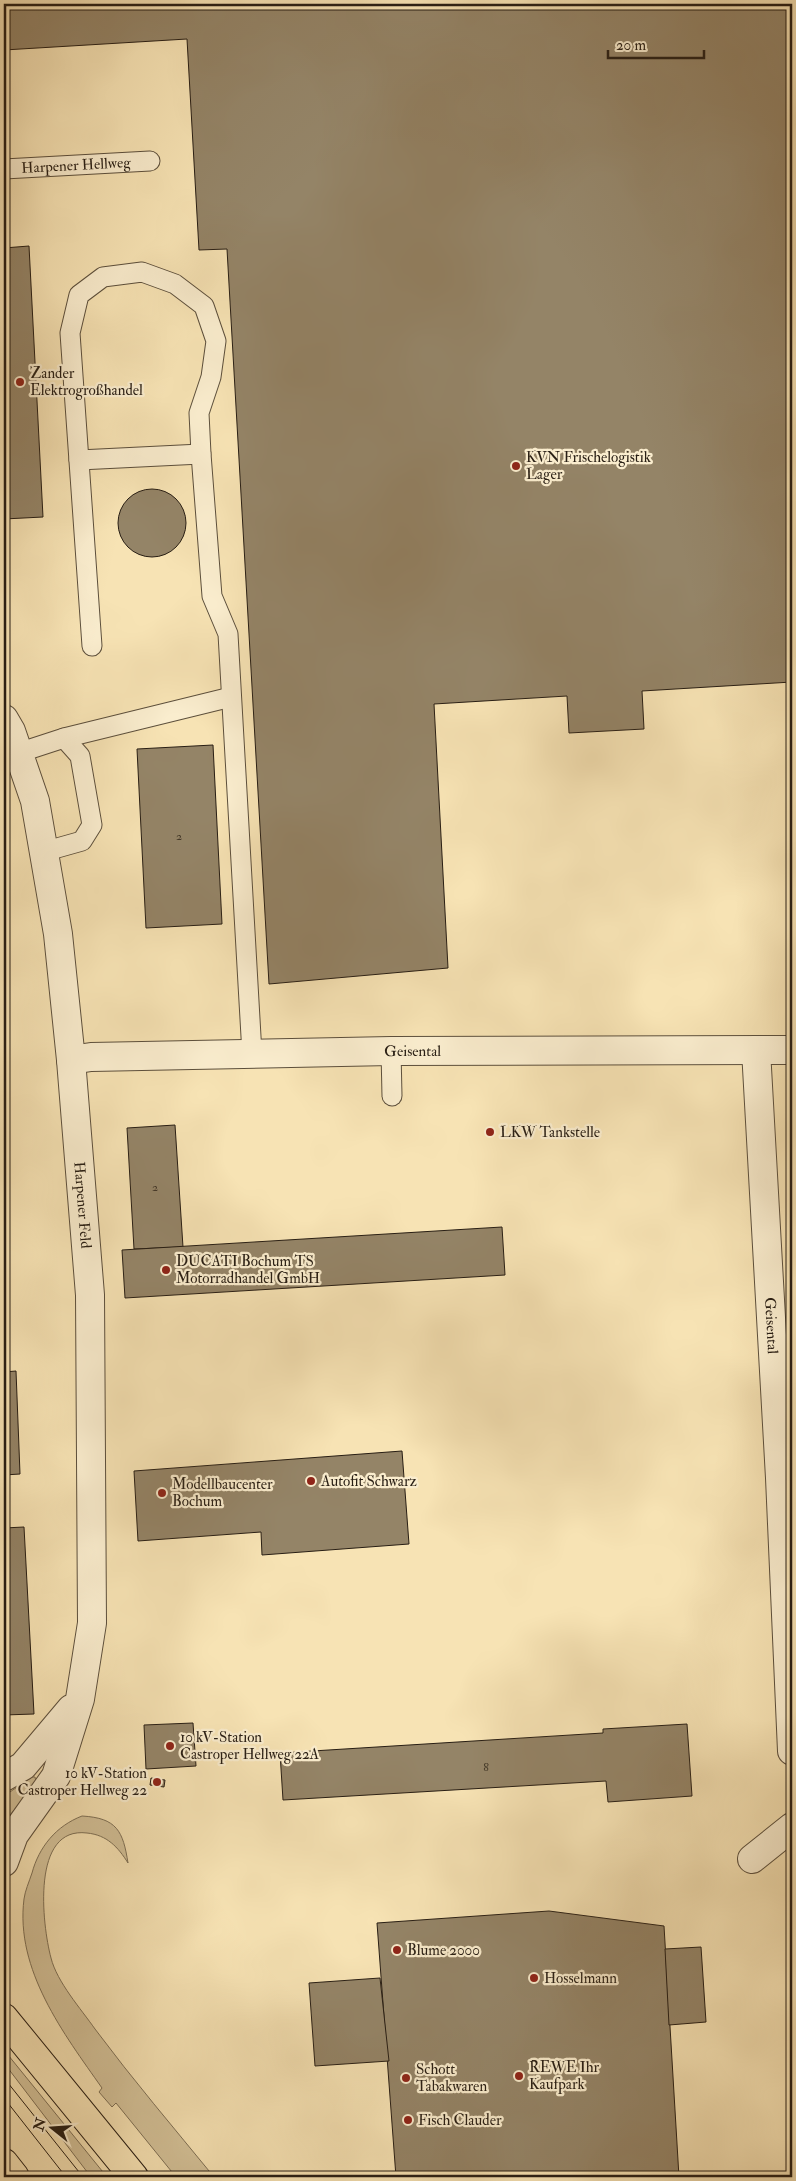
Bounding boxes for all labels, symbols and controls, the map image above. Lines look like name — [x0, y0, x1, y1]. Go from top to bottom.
scale bar — [608, 28, 705, 60]
text: 20 m — [616, 36, 646, 55]
street label: Harpener Hellweg — [21, 153, 132, 178]
place label: Zander Elektrogroßhandel — [30, 364, 143, 400]
marker: Zander Elektrogroßhandel — [14, 376, 26, 388]
place label: KVN Frischelogistik Lager — [526, 448, 651, 484]
marker: KVN Frischelogistik Lager — [510, 460, 522, 472]
house number: 2 — [176, 829, 182, 844]
street label: Geisental — [384, 1041, 441, 1061]
place label: LKW Tankstelle — [500, 1123, 600, 1142]
marker: LKW Tankstelle — [484, 1126, 496, 1138]
street label: Harpener Feld — [70, 1161, 96, 1250]
house number: 2 — [152, 1180, 158, 1195]
place label: DUCATI Bochum TS Motorradhandel GmbH — [176, 1252, 320, 1288]
marker: DUCATI Bochum TS Motorradhandel GmbH — [160, 1264, 172, 1276]
street label: Geisental — [760, 1297, 783, 1355]
place label: Autofit Schwarz — [320, 1472, 417, 1491]
place label: Modellbaucenter Bochum — [172, 1475, 273, 1511]
marker: Autofit Schwarz — [305, 1475, 317, 1487]
marker: Modellbaucenter Bochum — [156, 1487, 168, 1499]
place label: 10 kV-Station Castroper Hellweg 22A — [180, 1728, 320, 1765]
marker: 10 kV-Station Castroper Hellweg 22A — [164, 1740, 176, 1752]
house number: 8 — [483, 1760, 489, 1775]
place label: 10 kV-Station Castroper Hellweg 22 — [17, 1764, 147, 1801]
marker: 10 kV-Station Castroper Hellweg 22 — [151, 1776, 163, 1788]
place label: Blume 2000 — [407, 1941, 480, 1960]
marker: Blume 2000 — [391, 1944, 403, 1956]
place label: Hosselmann — [544, 1969, 617, 1988]
marker: Hosselmann — [528, 1972, 540, 1984]
place label: REWE Ihr Kaufpark — [529, 2058, 600, 2095]
place label: Schott Tabakwaren — [416, 2060, 487, 2096]
marker: REWE Ihr Kaufpark — [513, 2070, 525, 2082]
marker: Schott Tabakwaren — [400, 2072, 412, 2084]
north arrow — [28, 2104, 78, 2154]
place label: Fisch Clauder — [418, 2111, 502, 2130]
marker: Fisch Clauder — [402, 2114, 414, 2126]
text: N — [30, 2115, 50, 2134]

